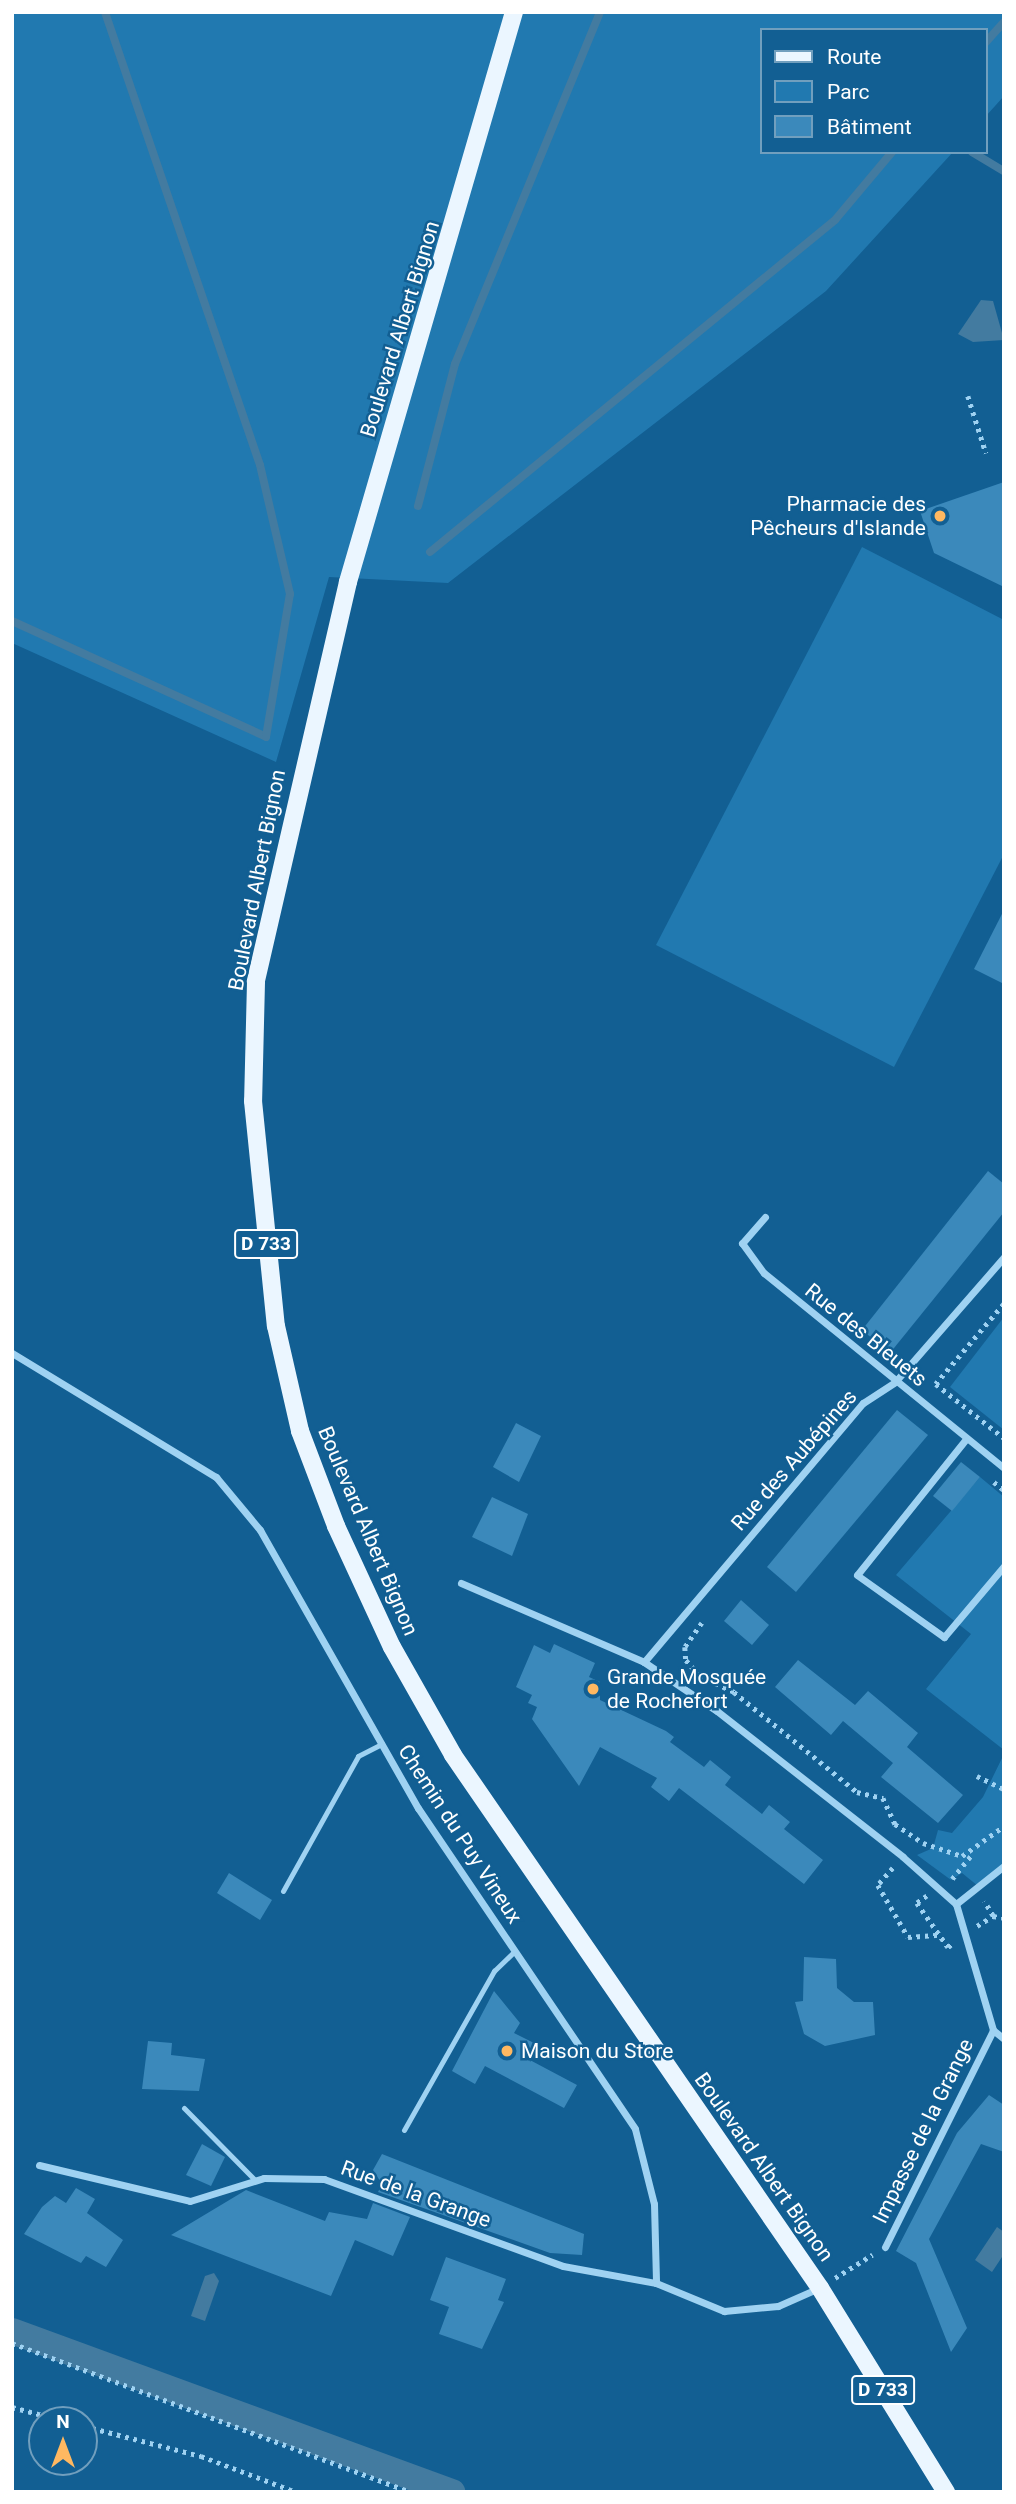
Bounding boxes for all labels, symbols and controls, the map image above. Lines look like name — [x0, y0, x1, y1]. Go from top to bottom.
legend — [760, 28, 988, 154]
text: Route — [827, 45, 882, 69]
text: Parc — [827, 80, 869, 104]
text: Bâtiment — [827, 115, 912, 139]
street label: Boulevard Albert Bignon — [355, 218, 445, 440]
place label: Pharmacie des Pêcheurs d'Islande — [750, 491, 926, 541]
marker: Pharmacie des Pêcheurs d'Islande — [932, 508, 948, 524]
street label: Boulevard Albert Bignon — [223, 767, 291, 993]
road number: D 733 — [233, 1228, 299, 1260]
street label: Rue des Bleuets — [800, 1278, 932, 1392]
street label: Rue des Aubépines — [726, 1384, 862, 1536]
street label: Boulevard Albert Bignon — [312, 1423, 424, 1639]
place label: Grande Mosquée de Rochefort — [607, 1664, 766, 1714]
marker: Grande Mosquée de Rochefort — [585, 1681, 601, 1697]
street label: Chemin du Puy Vineux — [393, 1740, 527, 1928]
street label: Impasse de la Grange — [867, 2035, 979, 2227]
place label: Maison du Store — [521, 2038, 673, 2064]
marker: Maison du Store — [499, 2043, 515, 2059]
street label: Boulevard Albert Bignon — [689, 2068, 839, 2266]
street label: Rue de la Grange — [338, 2155, 494, 2233]
road number: D 733 — [850, 2374, 916, 2406]
north arrow — [28, 2406, 98, 2476]
text: N — [56, 2410, 70, 2433]

